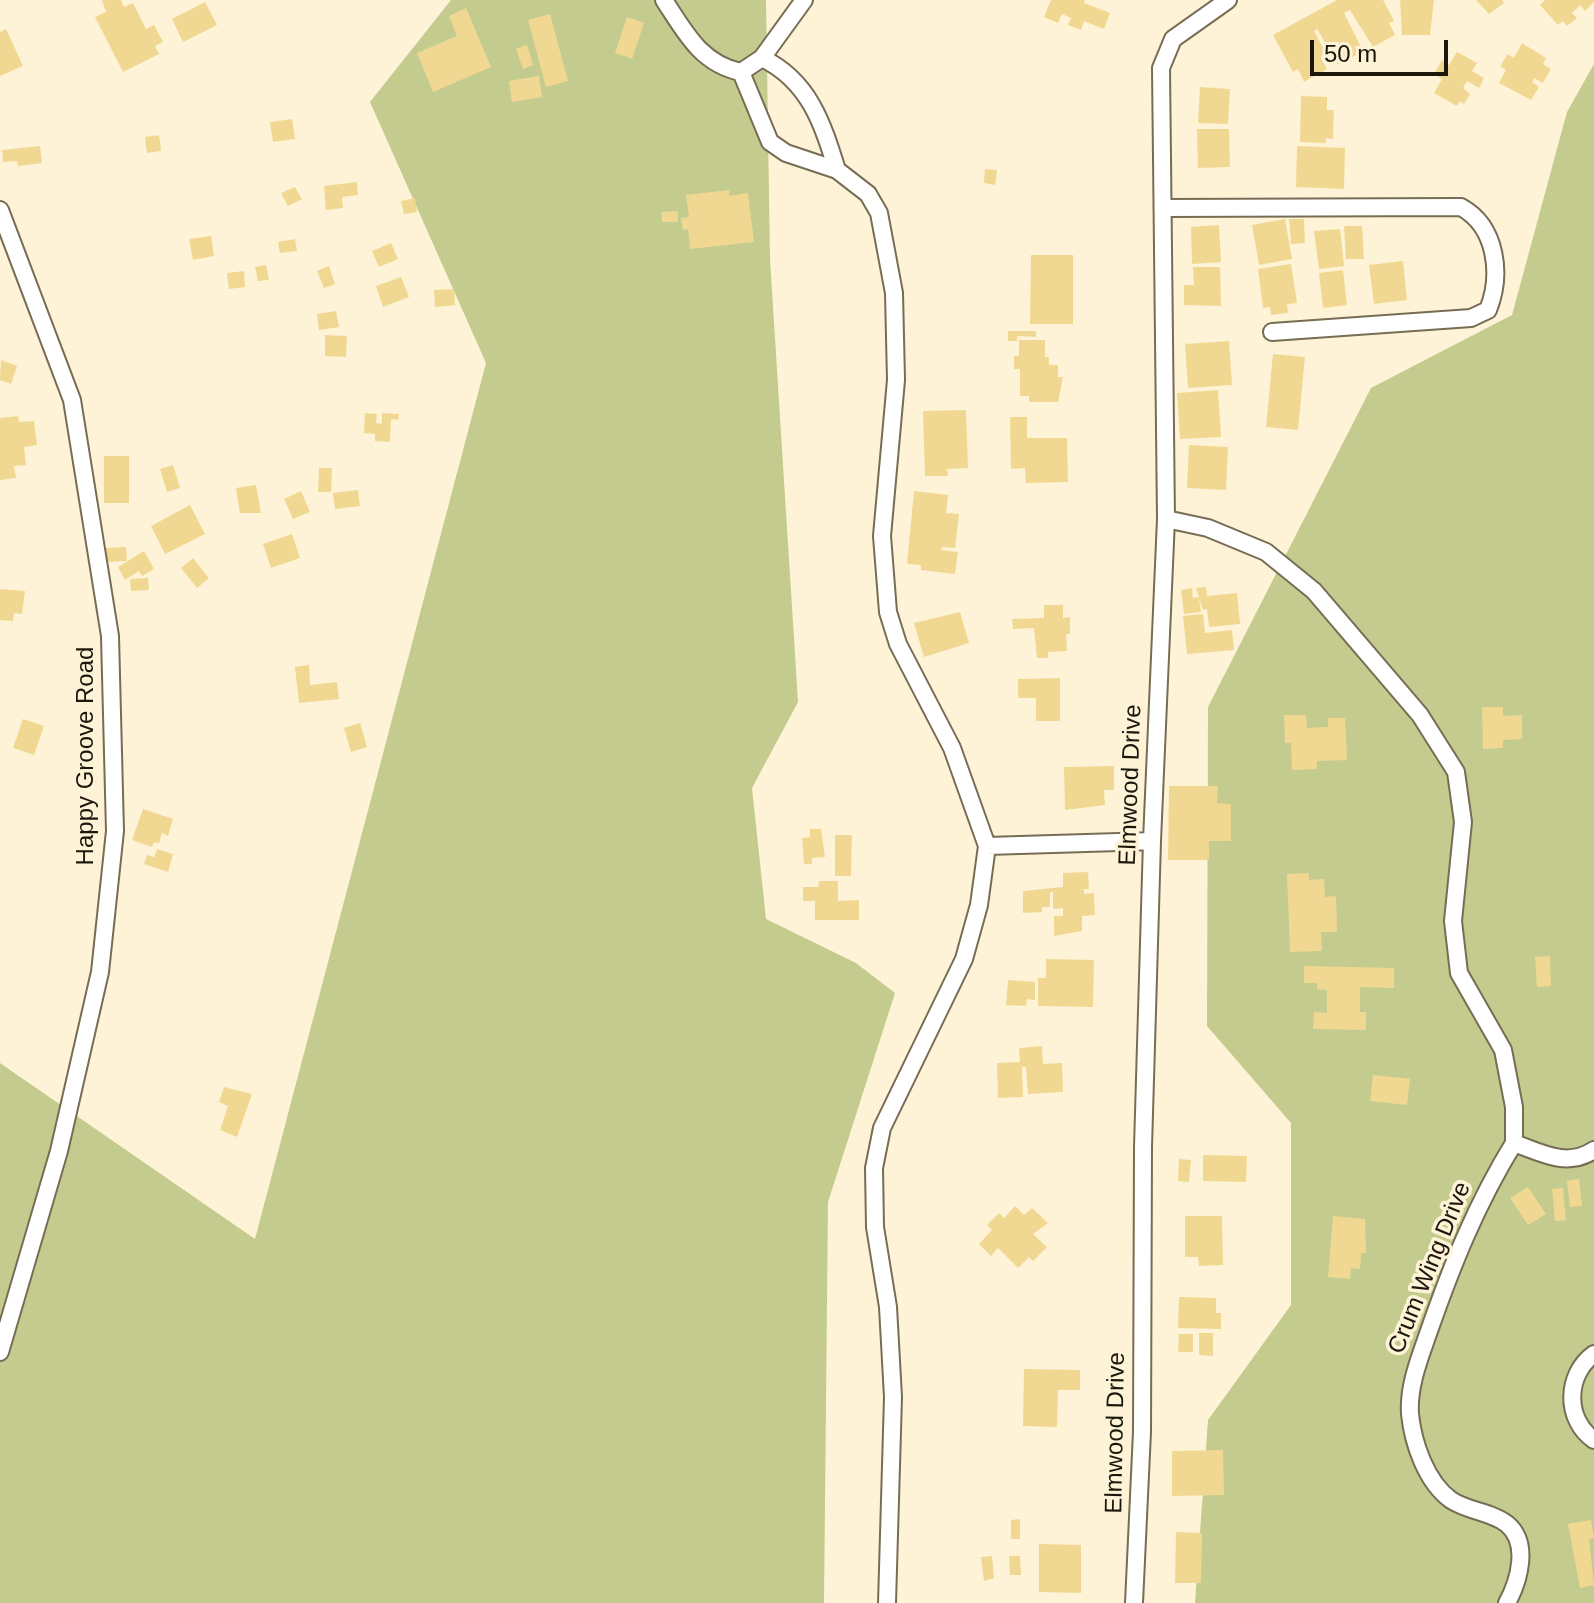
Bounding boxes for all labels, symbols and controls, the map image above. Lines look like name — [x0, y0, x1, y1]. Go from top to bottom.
scale bar — [1314, 24, 1452, 74]
text: 50 m — [1324, 40, 1377, 67]
street label: Happy Groove Road — [72, 647, 100, 865]
street label: Elmwood Drive — [1114, 704, 1148, 866]
street label: Crum Wing Drive — [1382, 1178, 1478, 1358]
street label: Elmwood Drive — [1100, 1352, 1132, 1514]

